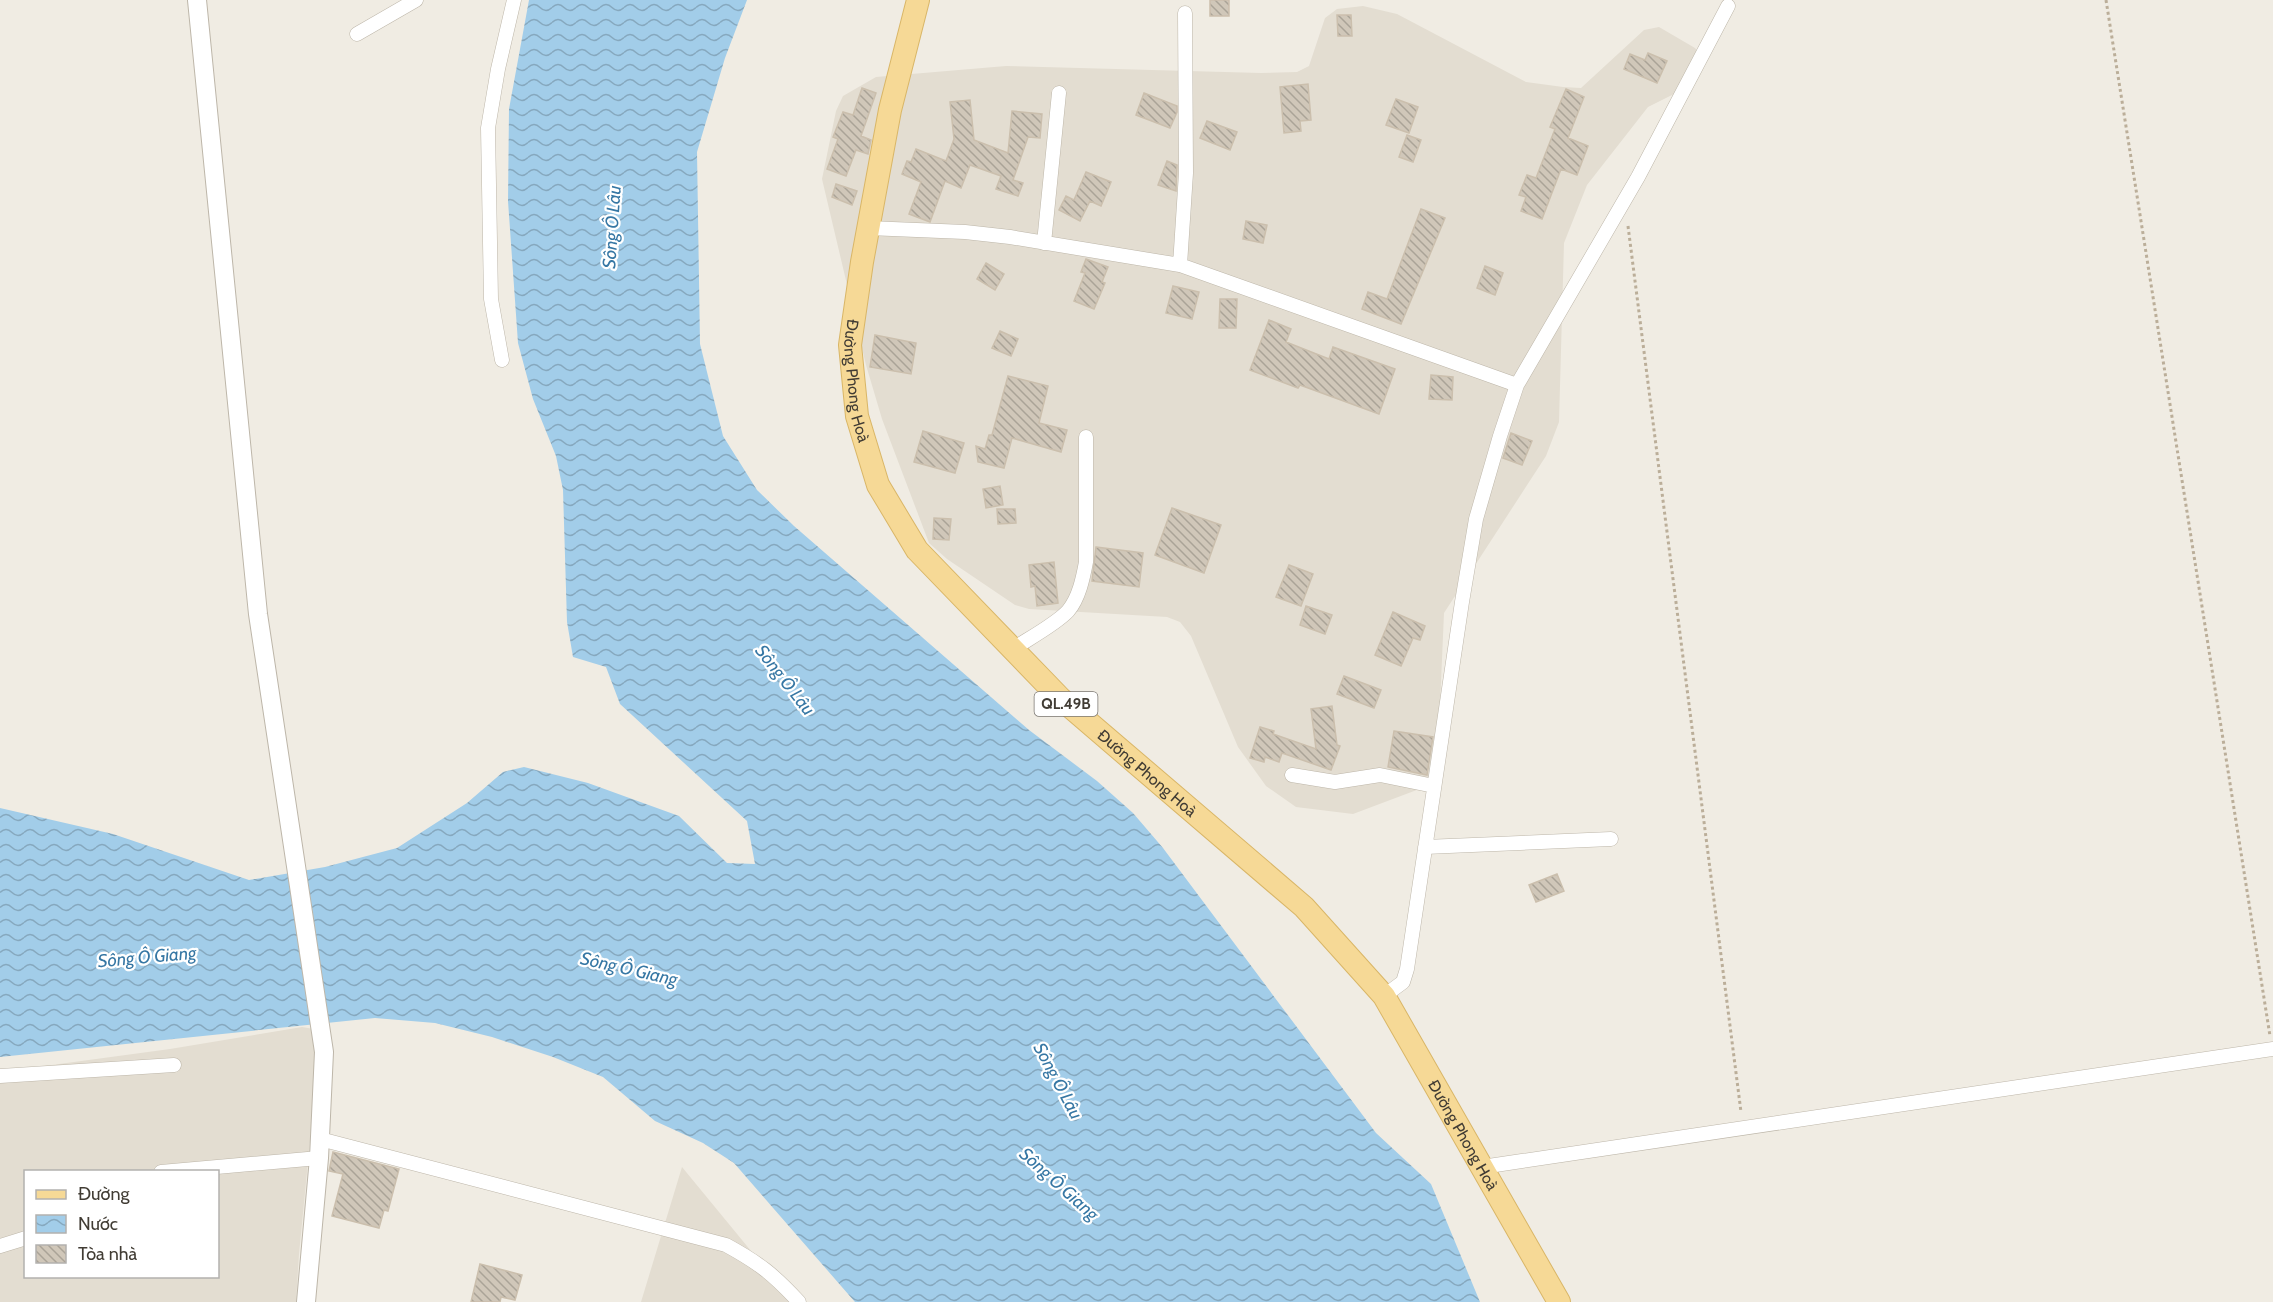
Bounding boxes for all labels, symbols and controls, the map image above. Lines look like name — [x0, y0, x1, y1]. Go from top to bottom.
water label: Sông Ô Lâu — [597, 184, 626, 269]
street label: Đường Phong Hoà — [840, 318, 874, 445]
water label: Sông Ô Lâu — [751, 640, 820, 720]
road number: QL.49B — [1034, 692, 1098, 716]
street label: Đường Phong Hoà — [1094, 725, 1201, 821]
water label: Sông Ô Giang — [97, 941, 198, 972]
water label: Sông Ô Giang — [578, 946, 681, 991]
water label: Sông Ô Lâu — [1029, 1039, 1088, 1123]
street label: Đường Phong Hoà — [1424, 1076, 1503, 1194]
water label: Sông Ô Giang — [1015, 1142, 1104, 1226]
legend — [24, 1170, 219, 1278]
text: Đường — [78, 1183, 131, 1205]
text: Nước — [78, 1213, 118, 1235]
text: Tòa nhà — [78, 1243, 138, 1265]

